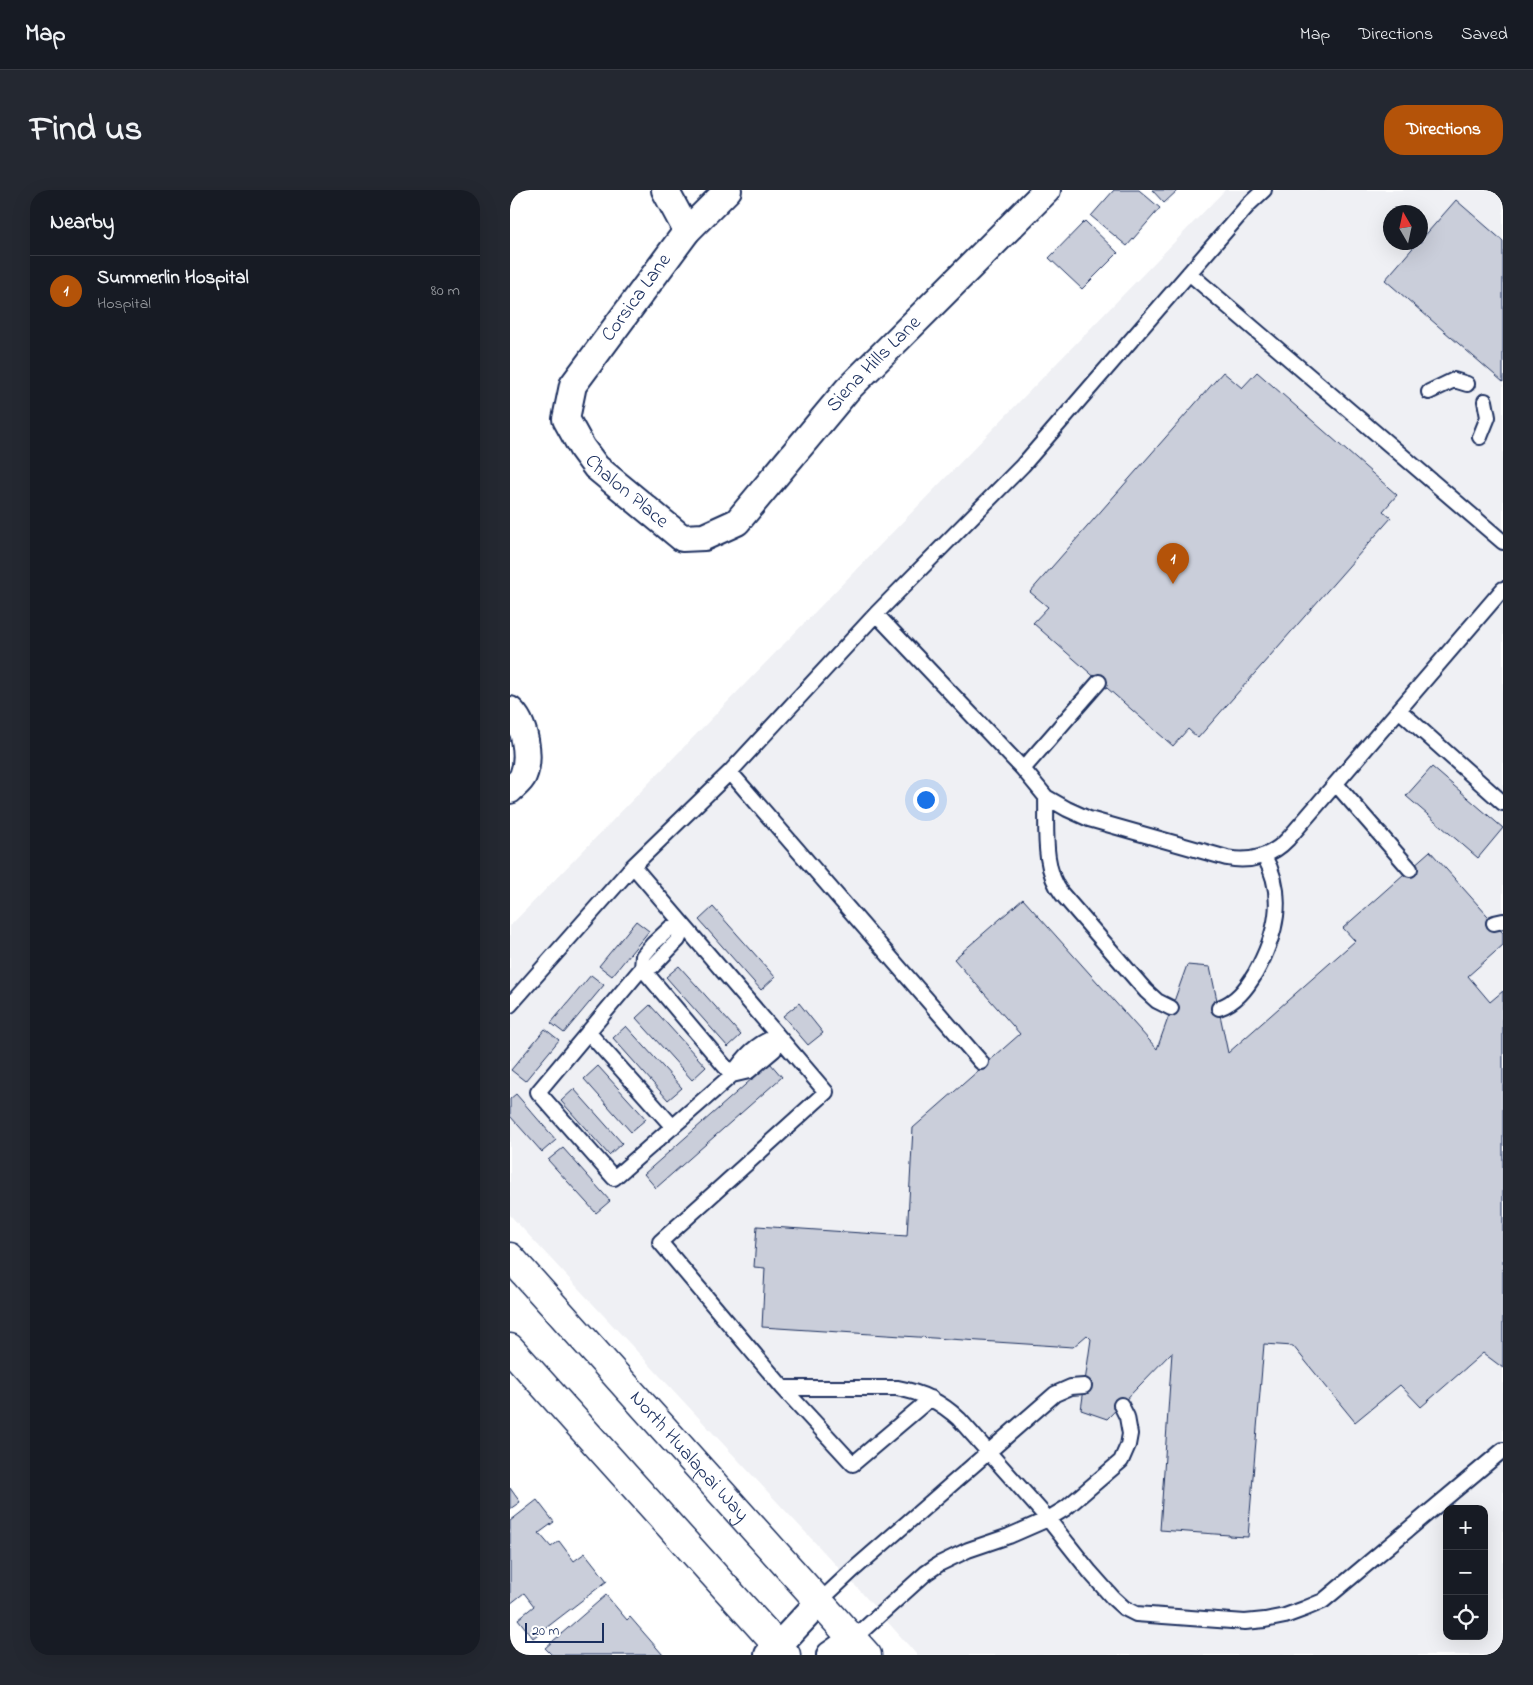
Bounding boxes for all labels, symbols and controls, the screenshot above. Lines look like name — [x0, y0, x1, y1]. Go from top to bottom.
text: Map — [25, 17, 66, 52]
text: Map — [1300, 22, 1330, 48]
text: Directions — [1358, 22, 1433, 48]
text: Saved — [1461, 22, 1508, 48]
text: Find us — [30, 105, 142, 156]
button: Directions — [1384, 105, 1503, 155]
north arrow — [1383, 205, 1428, 250]
text: Nearby — [50, 208, 114, 238]
street label: Corsica Lane — [595, 248, 679, 348]
text: Summerlin Hospital — [97, 265, 249, 292]
text: 1 — [63, 279, 69, 303]
text: 80 m — [431, 279, 460, 303]
text: Hospital — [97, 292, 151, 316]
street label: Siena Hills Lane — [820, 309, 928, 419]
street label: Chalon Place — [577, 449, 675, 536]
pin: 1 — [1157, 543, 1189, 584]
your location — [913, 787, 939, 813]
street label: North Hualapai Way — [622, 1385, 756, 1528]
map controls — [1443, 1505, 1488, 1640]
button: + — [1443, 1505, 1488, 1550]
button: − — [1443, 1550, 1488, 1595]
button: locate — [1443, 1595, 1488, 1640]
scale bar — [525, 1620, 604, 1643]
text: 20 m — [532, 1621, 559, 1642]

